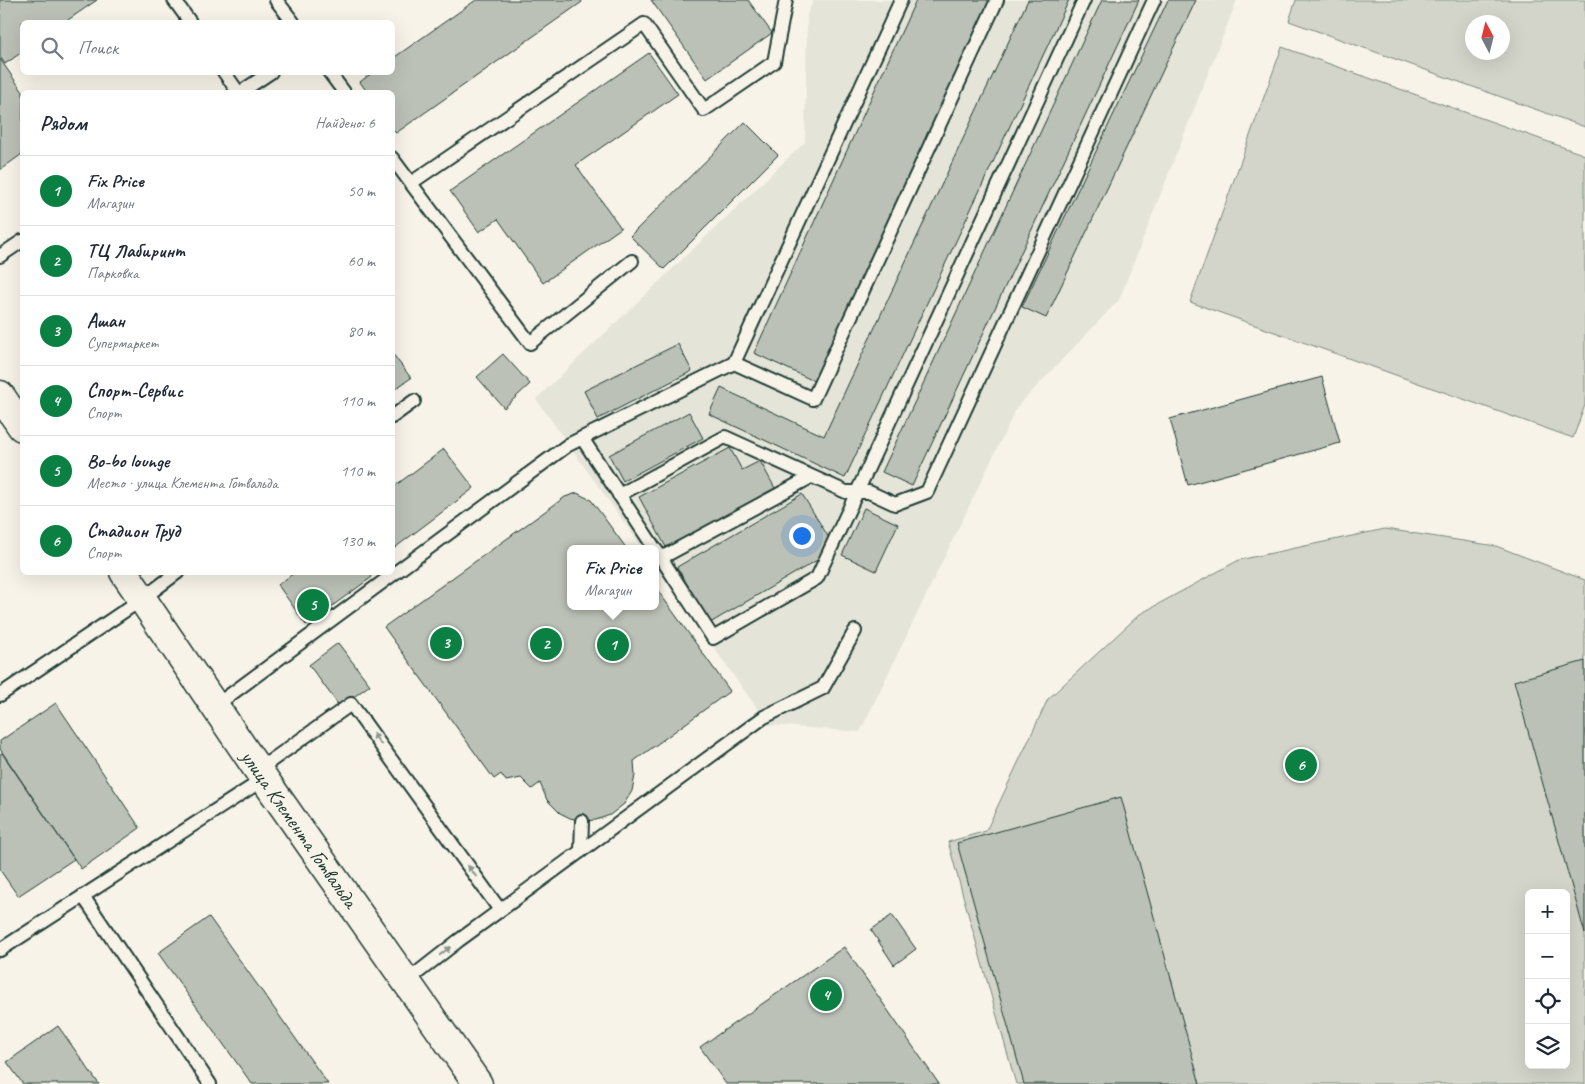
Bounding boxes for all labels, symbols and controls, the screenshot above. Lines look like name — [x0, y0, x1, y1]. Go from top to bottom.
north arrow — [1465, 15, 1510, 60]
search box — [20, 20, 395, 75]
icon: search — [38, 34, 66, 62]
text: Поиск — [78, 36, 118, 60]
text: Рядом — [40, 110, 87, 136]
text: Найдено: 6 — [315, 113, 375, 133]
text: Fix Price — [87, 169, 144, 193]
text: 1 — [52, 181, 60, 201]
text: 50 m — [348, 181, 375, 201]
text: Магазин — [87, 193, 134, 213]
text: ТЦ Лабиринт — [87, 239, 184, 263]
text: 2 — [52, 251, 60, 271]
text: 60 m — [348, 251, 375, 271]
text: Парковка — [87, 263, 139, 283]
text: Ашан — [87, 309, 125, 333]
text: 3 — [52, 321, 60, 341]
text: 80 m — [348, 321, 375, 341]
text: Супермаркет — [87, 333, 158, 353]
text: Спорт-Сервис — [87, 379, 183, 403]
text: 4 — [52, 391, 60, 411]
text: 110 m — [341, 391, 375, 411]
text: Спорт — [87, 403, 122, 423]
text: Bo-bo lounge — [87, 449, 169, 473]
text: 5 — [53, 461, 59, 481]
text: 110 m — [341, 461, 375, 481]
text: Место · улица Клемента Готвальда — [87, 473, 278, 493]
text: Стадион Труд — [87, 519, 180, 543]
your location — [789, 523, 815, 549]
text: 6 — [52, 531, 60, 551]
text: 130 m — [341, 531, 375, 551]
text: Спорт — [87, 543, 122, 563]
popup — [567, 545, 659, 610]
text: Fix Price — [585, 556, 641, 580]
text: Магазин — [585, 580, 631, 600]
pin: 5 — [297, 586, 329, 624]
pin: 3 — [430, 624, 462, 662]
pin: 2 — [530, 625, 562, 663]
pin: 1 — [597, 626, 629, 664]
one-way arrow — [371, 733, 382, 746]
street label: улица Клемента Готвальда — [234, 743, 365, 915]
pin: 6 — [1285, 746, 1317, 784]
one-way arrow — [467, 864, 477, 878]
map controls — [1525, 889, 1570, 1069]
button: + — [1525, 889, 1570, 934]
button: − — [1525, 934, 1570, 979]
one-way arrow — [438, 946, 451, 957]
pin: 4 — [810, 976, 842, 1014]
button: locate — [1525, 979, 1570, 1024]
button: layers — [1525, 1024, 1570, 1069]

